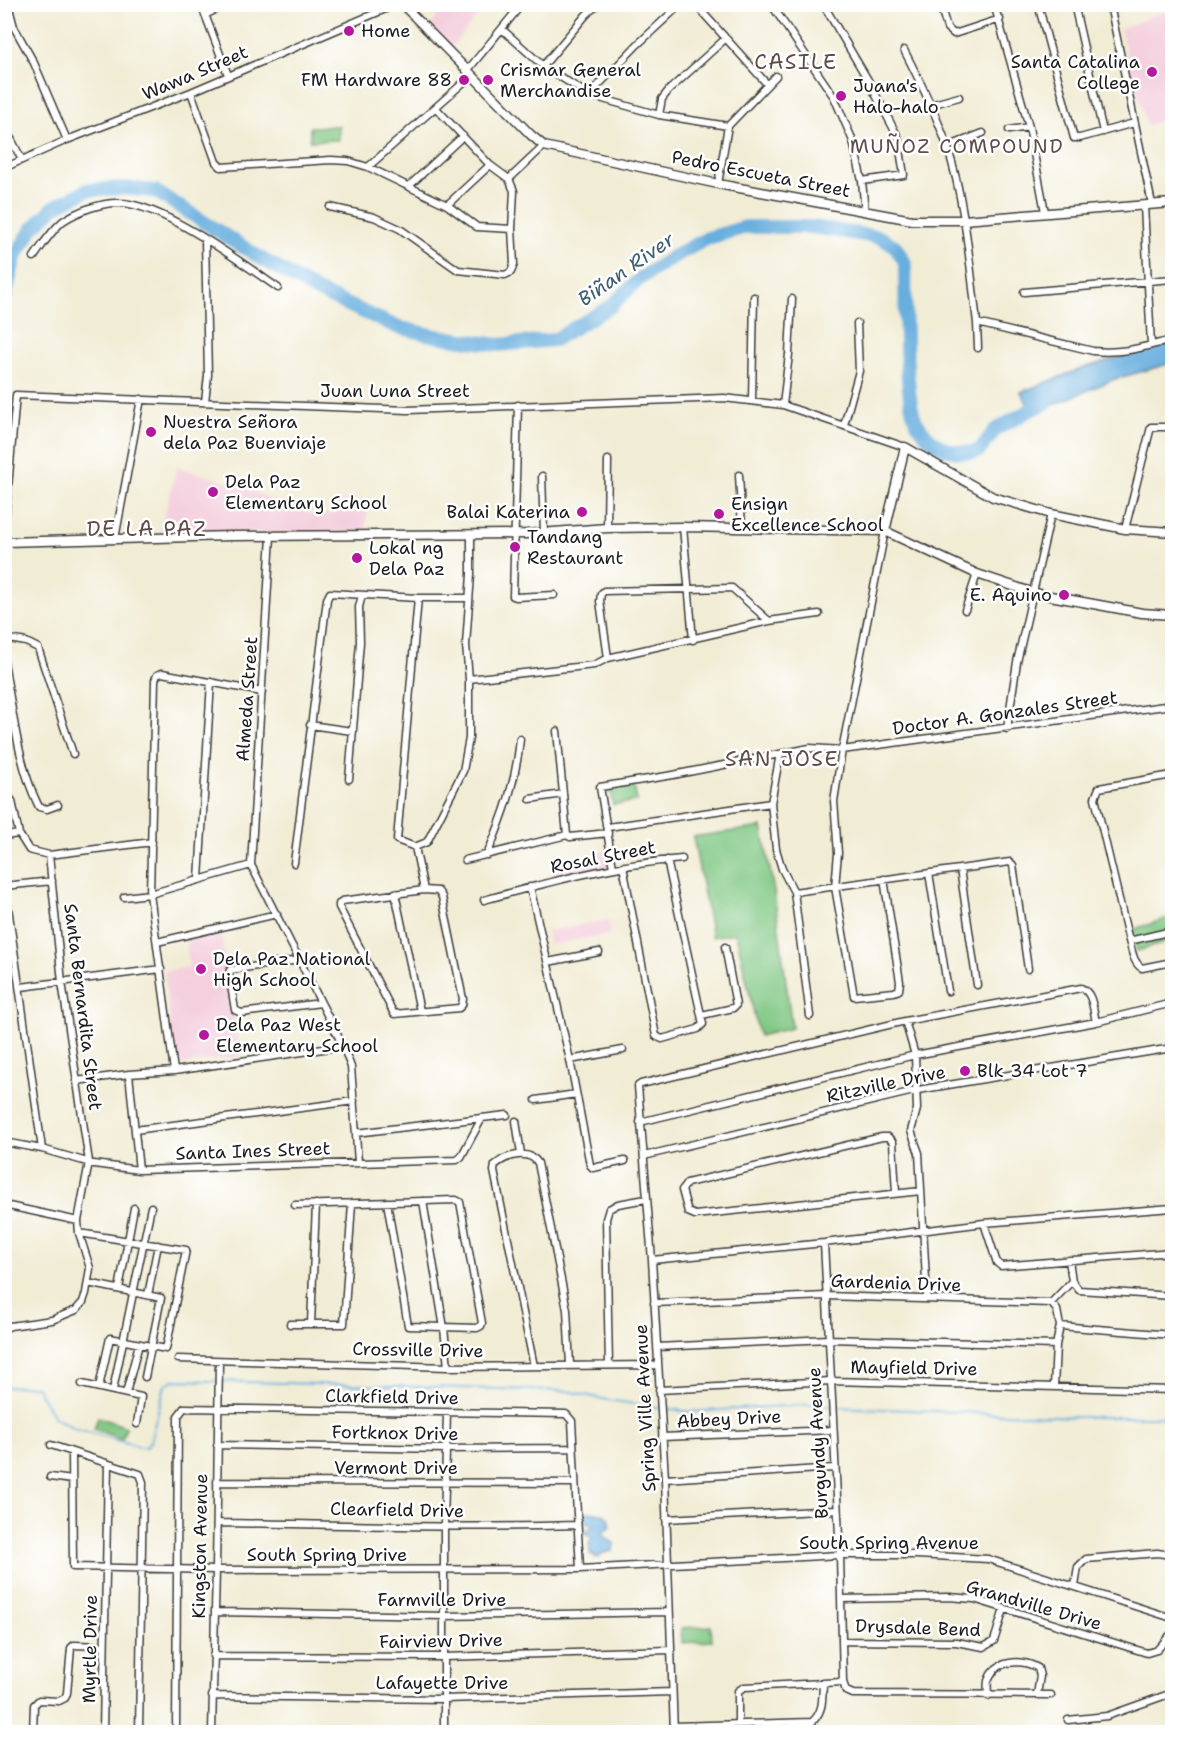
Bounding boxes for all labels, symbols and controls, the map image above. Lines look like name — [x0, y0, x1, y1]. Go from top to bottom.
place label: Home — [361, 19, 410, 43]
marker: Home — [342, 24, 356, 38]
street label: Wawa Street — [138, 40, 252, 106]
district label: CASILE — [754, 48, 838, 76]
place label: Santa Catalina College — [1011, 50, 1140, 95]
place label: Crismar General Merchandise — [500, 58, 642, 103]
marker: Santa Catalina College — [1145, 65, 1159, 79]
place label: FM Hardware 88 — [301, 68, 452, 92]
marker: FM Hardware 88 — [457, 73, 471, 87]
marker: Crismar General Merchandise — [481, 73, 495, 87]
place label: Juana's Halo-halo — [853, 74, 939, 119]
marker: Juana's Halo-halo — [834, 89, 848, 103]
district label: MUÑOZ COMPOUND — [850, 133, 1064, 159]
street label: Pedro Escueta Street — [670, 145, 852, 203]
water label: Biñan River — [573, 226, 680, 312]
street label: Juan Luna Street — [320, 379, 470, 403]
place label: Nuestra Señora dela Paz Buenviaje — [163, 410, 327, 455]
marker: Nuestra Señora dela Paz Buenviaje — [144, 425, 158, 439]
place label: Dela Paz Elementary School — [225, 470, 388, 515]
marker: Dela Paz Elementary School — [206, 485, 220, 499]
place label: Ensign Excellence School — [731, 492, 884, 537]
place label: Balai Katerina — [447, 500, 570, 524]
marker: Balai Katerina — [575, 505, 589, 519]
marker: Ensign Excellence School — [712, 507, 726, 521]
district label: DE LA PAZ — [87, 515, 207, 543]
place label: Tandang Restaurant — [527, 525, 623, 570]
place label: Lokal ng Dela Paz — [369, 536, 445, 581]
marker: Tandang Restaurant — [508, 540, 522, 554]
marker: Lokal ng Dela Paz — [350, 551, 364, 565]
place label: E. Aquino — [970, 583, 1052, 607]
marker: E. Aquino — [1057, 588, 1071, 602]
street label: Almeda Street — [231, 635, 263, 762]
street label: Doctor A. Gonzales Street — [891, 685, 1119, 741]
district label: SAN JOSE — [725, 745, 839, 773]
street label: Rosal Street — [548, 835, 658, 879]
street label: Santa Bernardita Street — [58, 902, 108, 1112]
place label: Dela Paz National High School — [213, 947, 371, 992]
marker: Dela Paz National High School — [194, 962, 208, 976]
place label: Dela Paz West Elementary School — [216, 1013, 379, 1058]
marker: Dela Paz West Elementary School — [197, 1028, 211, 1042]
place label: Blk 34 Lot 7 — [977, 1059, 1088, 1083]
street label: Ritzville Drive — [824, 1060, 948, 1108]
marker: Blk 34 Lot 7 — [958, 1064, 972, 1078]
street label: Santa Ines Street — [175, 1136, 331, 1166]
street label: Gardenia Drive — [830, 1269, 962, 1297]
street label: Spring Ville Avenue — [629, 1324, 661, 1492]
street label: Crossville Drive — [352, 1337, 484, 1363]
street label: Mayfield Drive — [850, 1355, 978, 1381]
street label: Burgundy Avenue — [802, 1367, 834, 1519]
street label: Clarkfield Drive — [325, 1384, 459, 1410]
street label: Abbey Drive — [676, 1404, 782, 1434]
street label: Fortknox Drive — [331, 1420, 459, 1446]
street label: Vermont Drive — [334, 1456, 458, 1480]
street label: Kingston Avenue — [187, 1473, 213, 1619]
street label: Clearfield Drive — [330, 1497, 464, 1523]
street label: South Spring Avenue — [799, 1531, 979, 1555]
street label: South Spring Drive — [247, 1543, 407, 1567]
street label: Grandville Drive — [963, 1574, 1105, 1636]
street label: Farmville Drive — [378, 1588, 506, 1612]
street label: Myrtle Drive — [77, 1595, 103, 1703]
street label: Drysdale Bend — [855, 1614, 981, 1642]
street label: Fairview Drive — [379, 1628, 503, 1654]
street label: Lafayette Drive — [376, 1671, 508, 1695]

